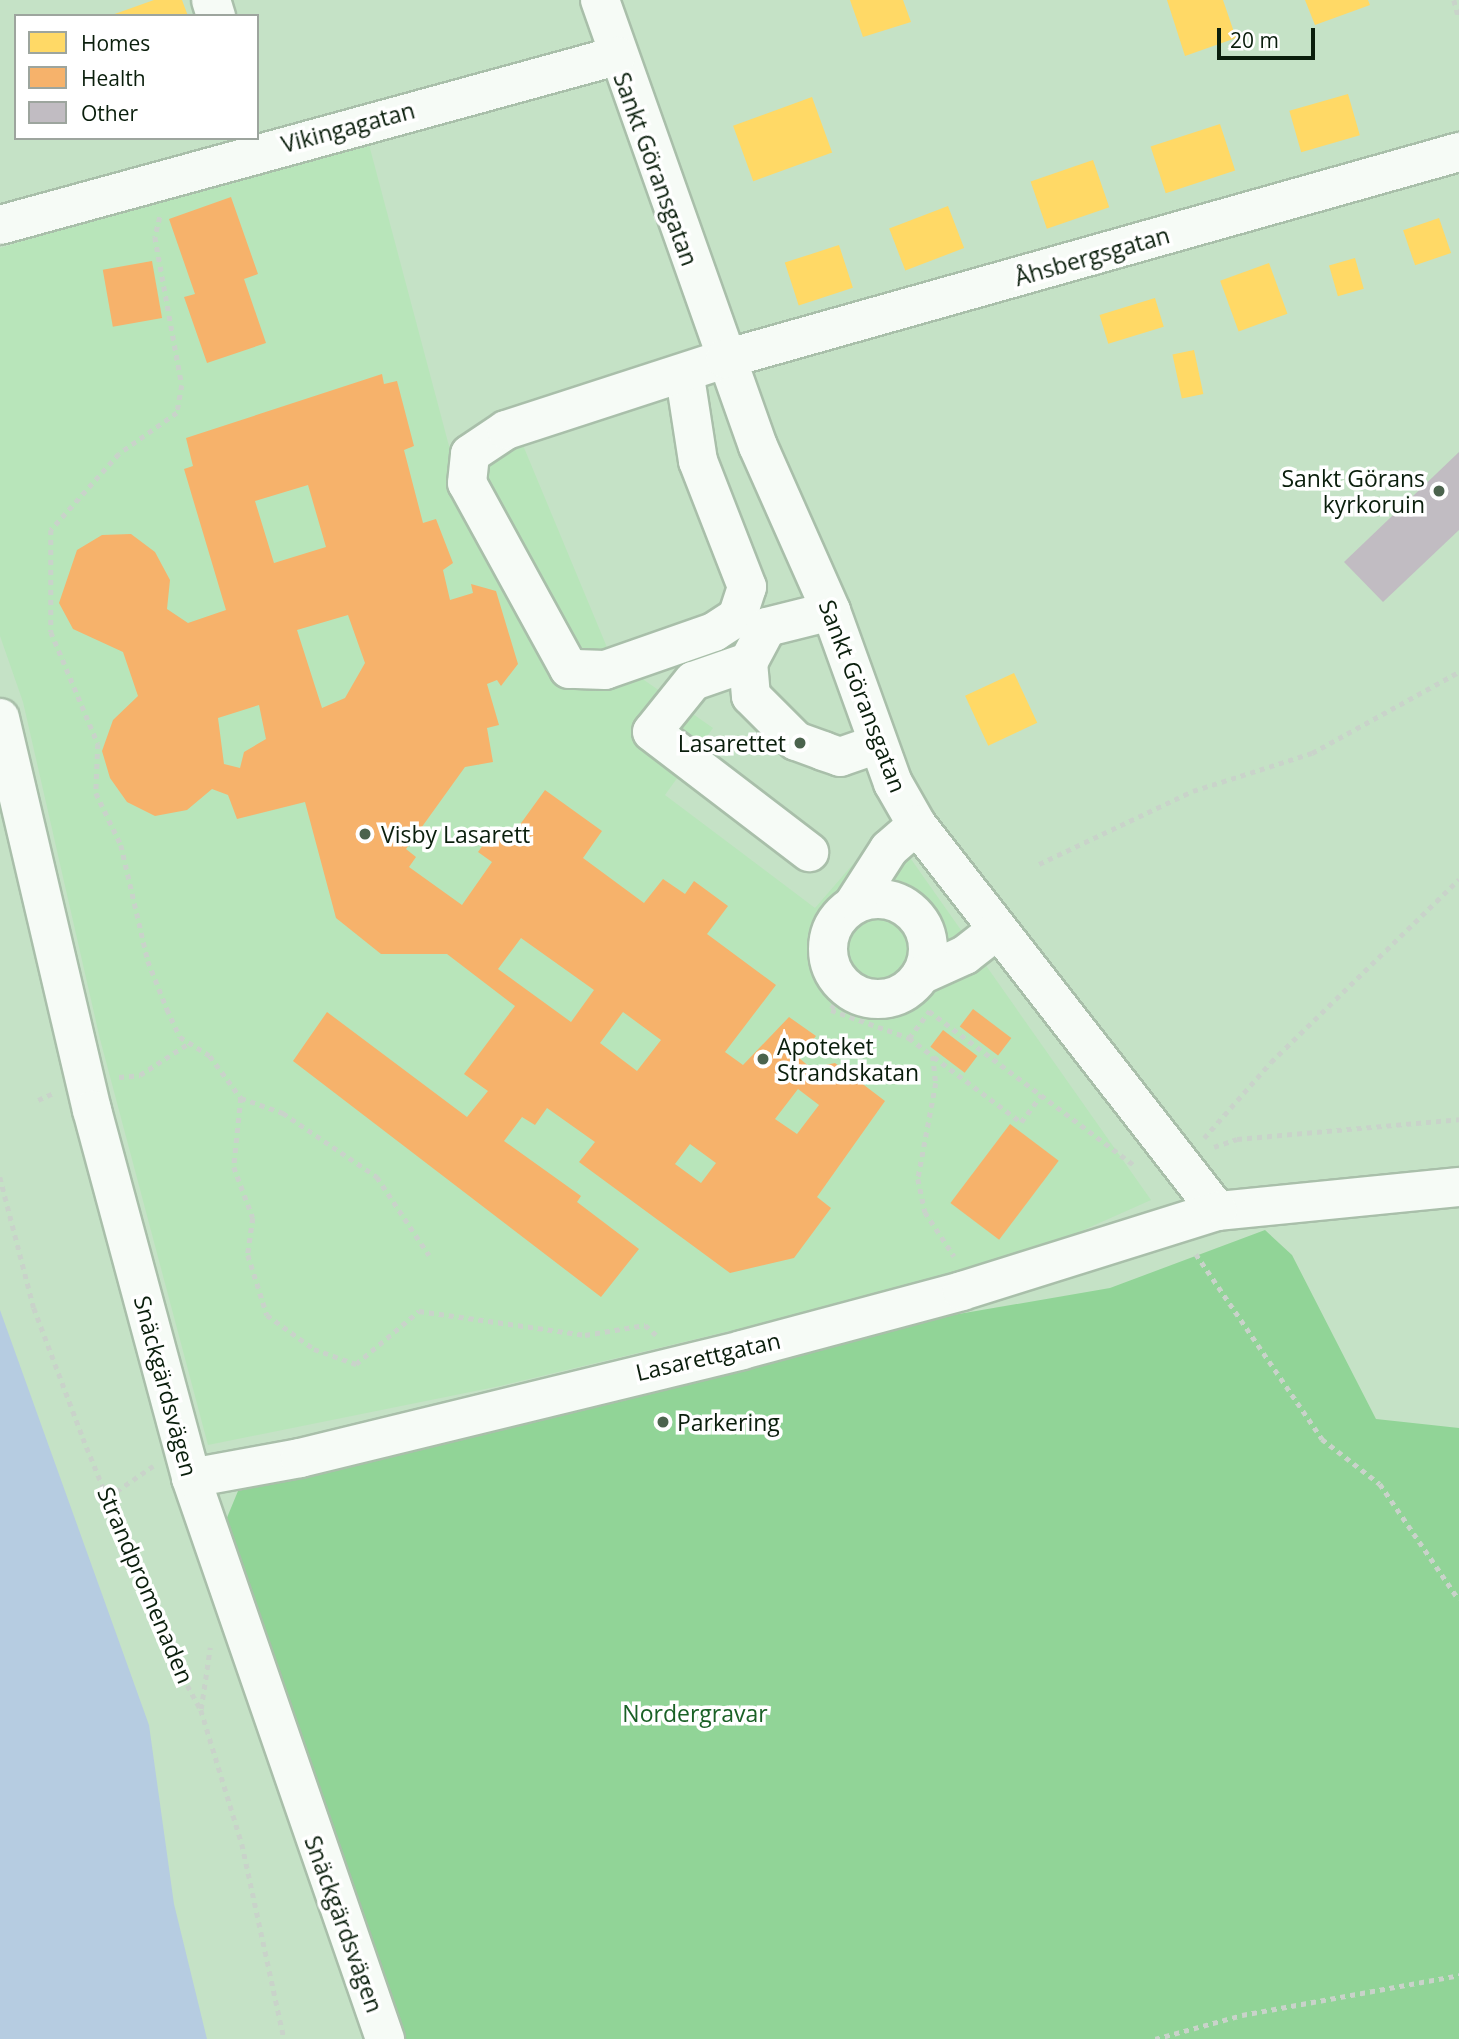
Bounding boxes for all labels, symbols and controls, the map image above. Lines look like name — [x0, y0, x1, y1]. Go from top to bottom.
legend — [14, 14, 259, 140]
scale bar — [1221, 14, 1319, 58]
text: 20 m — [1230, 26, 1279, 54]
text: Homes — [81, 29, 150, 57]
text: Health — [81, 64, 146, 92]
street label: Sankt Göransgatan — [608, 68, 704, 270]
street label: Vikingagatan — [278, 96, 418, 158]
text: Other — [81, 99, 138, 127]
street label: Åhsbergsgatan — [1011, 221, 1173, 291]
place label: Sankt Görans kyrkoruin — [1281, 464, 1425, 518]
marker: Sankt Görans kyrkoruin — [1431, 483, 1447, 499]
street label: Sankt Göransgatan — [814, 596, 912, 796]
place label: Lasarettet — [678, 729, 786, 757]
marker: Lasarettet — [792, 735, 808, 751]
place label: Visby Lasarett — [381, 820, 530, 848]
marker: Visby Lasarett — [355, 824, 375, 844]
place label: Apoteket Strandskatan — [777, 1032, 919, 1086]
marker: Apoteket Strandskatan — [755, 1051, 771, 1067]
street label: Snäckgärdsvägen — [129, 1293, 203, 1479]
street label: Lasarettgatan — [633, 1326, 783, 1386]
place label: Parkering — [677, 1408, 780, 1436]
marker: Parkering — [655, 1414, 671, 1430]
street label: Strandpromenaden — [92, 1483, 200, 1687]
park label: Nordergravar — [622, 1699, 768, 1727]
street label: Snäckgärdsvägen — [299, 1832, 389, 2016]

